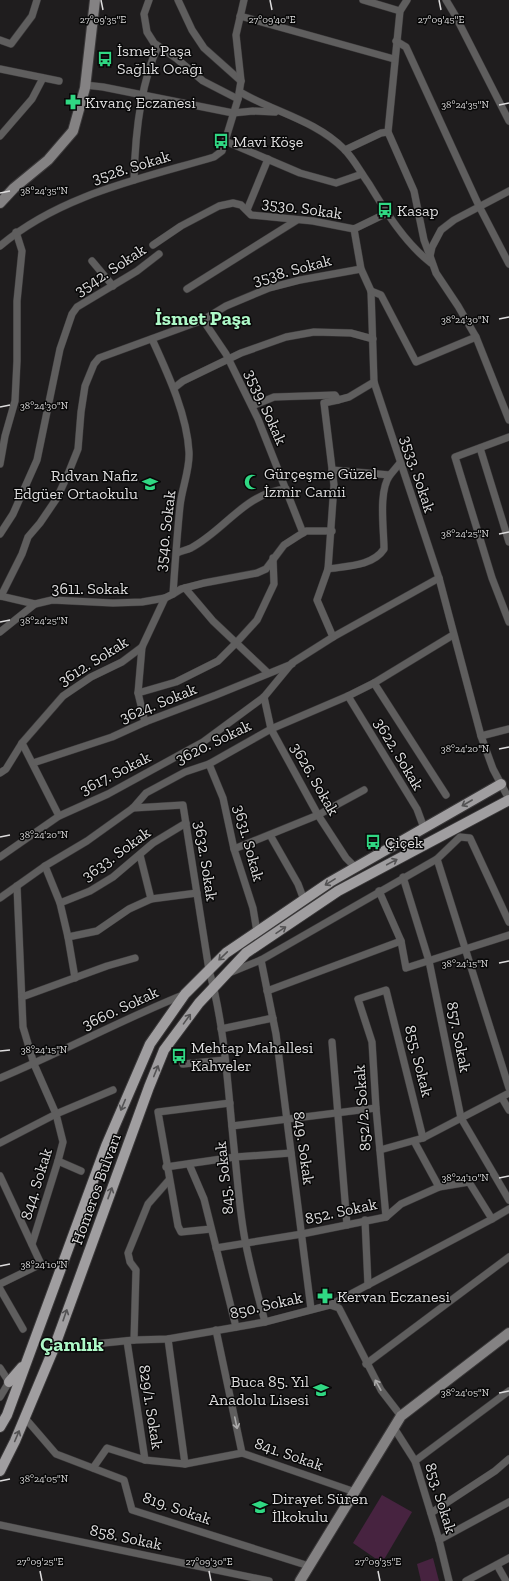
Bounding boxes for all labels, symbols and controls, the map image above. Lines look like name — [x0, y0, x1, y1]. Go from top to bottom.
text: 27°09'35"E — [80, 14, 126, 26]
text: 27°09'40"E — [248, 14, 296, 26]
text: 27°09'45"E — [418, 14, 464, 26]
place label: İsmet Paşa Sağlık Ocağı — [117, 41, 203, 78]
bus stop icon: İsmet Paşa Sağlık Ocağı — [96, 50, 114, 68]
pharmacy icon: Kıvanç Eczanesi — [64, 93, 82, 111]
place label: Kıvanç Eczanesi — [85, 93, 196, 112]
text: 38°24'35"N — [441, 99, 489, 111]
bus stop icon: Mavi Köşe — [212, 132, 230, 150]
place label: Mavi Köşe — [233, 132, 303, 151]
street label: 3528. Sokak — [90, 146, 173, 188]
text: 38°24'35"N — [20, 185, 68, 197]
street label: 3530. Sokak — [261, 193, 344, 223]
bus stop icon: Kasap — [376, 201, 394, 219]
place label: Kasap — [397, 201, 439, 220]
street label: 3542. Sokak — [71, 240, 150, 300]
street label: 3538. Sokak — [251, 250, 334, 290]
district label: İsmet Paşa — [155, 306, 251, 330]
text: 38°24'30"N — [441, 314, 490, 326]
street label: 3539. Sokak — [241, 366, 291, 448]
text: 38°24'30"N — [20, 400, 69, 412]
street label: 3533. Sokak — [397, 433, 440, 516]
place label: Gürçeşme Güzel İzmir Camii — [264, 464, 377, 501]
place label: Rıdvan Nafiz Edgüer Ortaokulu — [14, 466, 138, 503]
mosque icon: Gürçeşme Güzel İzmir Camii — [243, 473, 261, 491]
school or university icon: Rıdvan Nafiz Edgüer Ortaokulu — [141, 475, 159, 493]
street label: 3540. Sokak — [151, 489, 179, 573]
text: 38°24'25"N — [441, 528, 490, 540]
street label: 3611. Sokak — [52, 579, 129, 598]
text: 38°24'25"N — [20, 615, 69, 627]
street label: 3612. Sokak — [55, 632, 132, 690]
street label: 3624. Sokak — [117, 679, 200, 727]
street label: 3622. Sokak — [370, 714, 428, 794]
street label: 3620. Sokak — [172, 715, 254, 768]
street label: 3626. Sokak — [287, 739, 344, 819]
text: 38°24'20"N — [441, 743, 490, 755]
street label: 3617. Sokak — [76, 747, 154, 799]
one-way arrow — [461, 800, 473, 808]
street label: 3631. Sokak — [230, 803, 268, 884]
street label: 3632. Sokak — [190, 820, 222, 903]
street label: 3633. Sokak — [78, 822, 155, 885]
text: 38°24'20"N — [20, 829, 69, 841]
bus stop icon: Çiçek — [364, 833, 382, 851]
place label: Çiçek — [385, 833, 424, 852]
one-way arrow — [385, 858, 397, 866]
one-way arrow — [325, 878, 336, 886]
one-way arrow — [275, 926, 286, 934]
one-way arrow — [218, 951, 228, 961]
text: 38°24'15"N — [442, 958, 489, 970]
street label: 3660. Sokak — [79, 982, 162, 1034]
street label: 857. Sokak — [443, 1000, 475, 1075]
one-way arrow — [183, 1014, 192, 1025]
street label: 855. Sokak — [401, 1023, 437, 1099]
place label: Mehtap Mahallesi Kahveler — [191, 1038, 314, 1075]
text: 38°24'15"N — [21, 1044, 68, 1056]
bus stop icon: Mehtap Mahallesi Kahveler — [170, 1047, 188, 1065]
street label: 852/2. Sokak — [349, 1063, 374, 1152]
one-way arrow — [152, 1066, 160, 1078]
one-way arrow — [119, 1099, 126, 1111]
street label: 849. Sokak — [289, 1110, 319, 1187]
street label: Homeros Bulvarı — [67, 1130, 125, 1247]
street label: 845. Sokak — [211, 1140, 237, 1216]
street label: 844. Sokak — [16, 1145, 56, 1222]
text: 38°24'10"N — [441, 1172, 489, 1184]
one-way arrow — [107, 1188, 115, 1200]
street label: 852. Sokak — [303, 1194, 379, 1228]
text: 38°24'10"N — [20, 1259, 68, 1271]
street label: 850. Sokak — [228, 1287, 305, 1323]
pharmacy icon: Kervan Eczanesi — [316, 1287, 334, 1305]
place label: Kervan Eczanesi — [337, 1287, 451, 1306]
one-way arrow — [62, 1309, 69, 1322]
district label: Çamlık — [40, 1332, 104, 1356]
street label: 829/1. Sokak — [135, 1364, 167, 1451]
place label: Buca 85. Yıl Anadolu Lisesi — [209, 1372, 310, 1409]
one-way arrow — [374, 1379, 381, 1391]
school or university icon: Buca 85. Yıl Anadolu Lisesi — [312, 1381, 330, 1399]
text: 38°24'05"N — [441, 1387, 490, 1399]
one-way arrow — [232, 1416, 240, 1429]
one-way arrow — [14, 1430, 21, 1442]
street label: 841. Sokak — [252, 1433, 327, 1475]
street label: 853. Sokak — [421, 1460, 461, 1536]
text: 38°24'05"N — [20, 1473, 69, 1485]
street label: 819. Sokak — [140, 1487, 214, 1529]
place label: Dirayet Süren İlkokulu — [272, 1489, 369, 1526]
school or university icon: Dirayet Süren İlkokulu — [251, 1498, 269, 1516]
street label: 858. Sokak — [88, 1520, 165, 1554]
text: 27°09'25"E — [17, 1556, 63, 1568]
text: 27°09'30"E — [185, 1556, 233, 1568]
text: 27°09'35"E — [355, 1556, 401, 1568]

